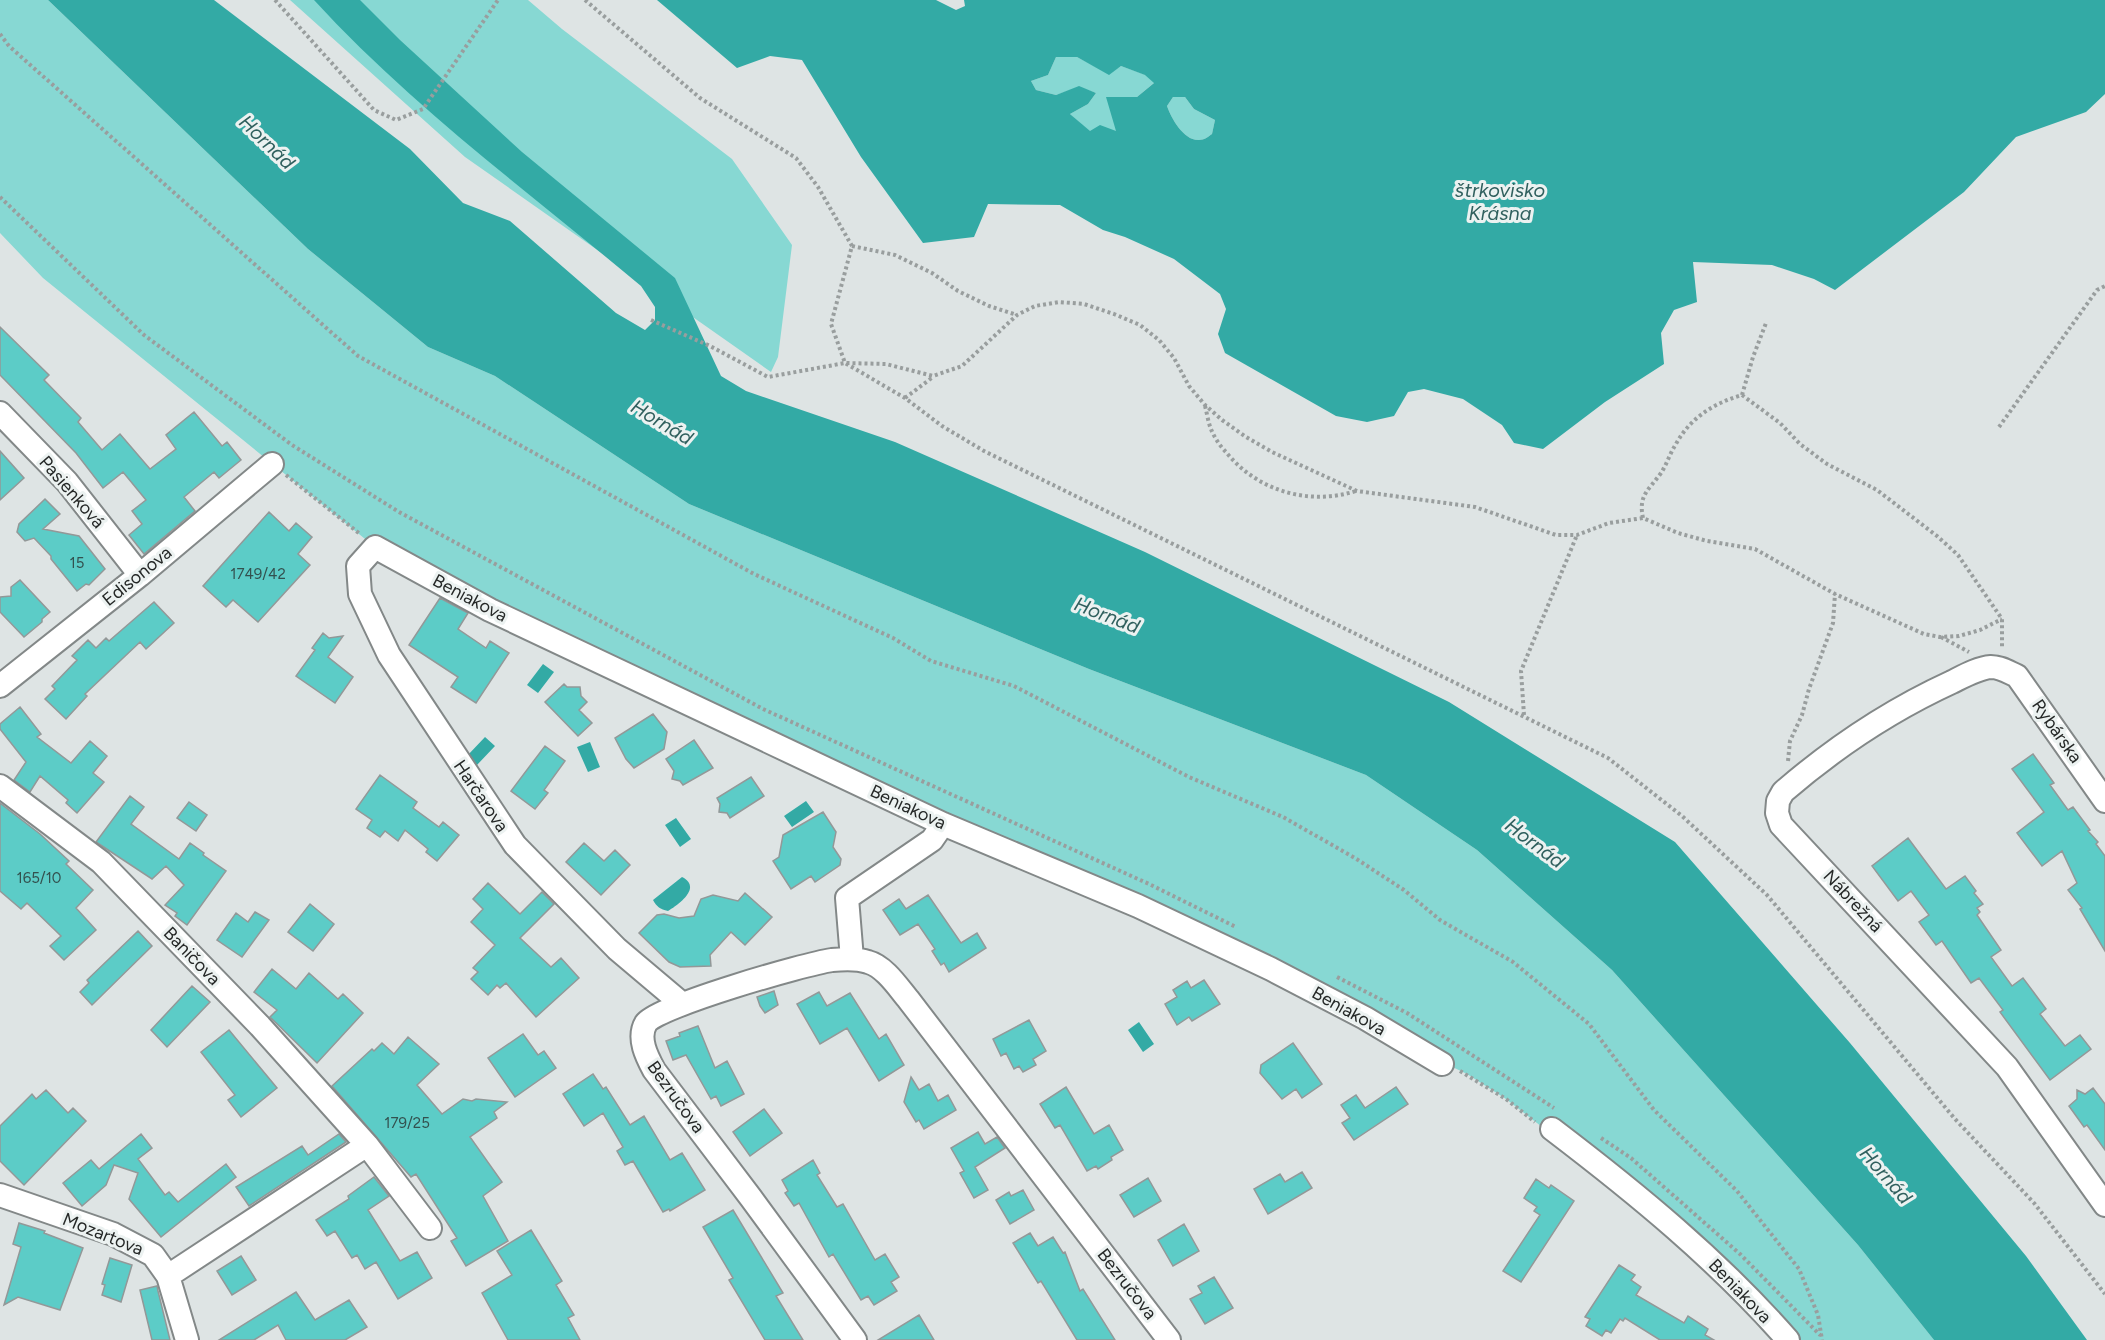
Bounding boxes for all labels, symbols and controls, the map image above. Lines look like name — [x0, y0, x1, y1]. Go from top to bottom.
water label: Hornád — [234, 110, 300, 174]
water label: štrkovisko Krásna — [1455, 178, 1546, 225]
water label: Hornád — [627, 394, 698, 450]
street label: Pasienková — [35, 451, 109, 533]
street label: Edisonova — [98, 541, 176, 611]
house number: 15 — [70, 554, 84, 572]
house number: 1749/42 — [230, 565, 286, 583]
street label: Beniakova — [429, 569, 511, 627]
water label: Hornád — [1071, 592, 1143, 638]
street label: Rybárska — [2027, 695, 2087, 767]
street label: Harčarova — [449, 756, 513, 836]
street label: Beniakova — [867, 780, 949, 834]
water label: Hornád — [1501, 813, 1570, 873]
street label: Nábrežná — [1818, 865, 1888, 937]
house number: 165/10 — [17, 869, 61, 887]
street label: Baničova — [159, 922, 225, 990]
street label: Beniakova — [1308, 982, 1390, 1040]
street label: Bezručova — [642, 1057, 710, 1137]
house number: 179/25 — [384, 1114, 430, 1132]
water label: Hornád — [1855, 1141, 1918, 1209]
street label: Mozartova — [59, 1208, 147, 1260]
street label: Bezručova — [1092, 1244, 1162, 1324]
street label: Beniakova — [1704, 1254, 1776, 1328]

